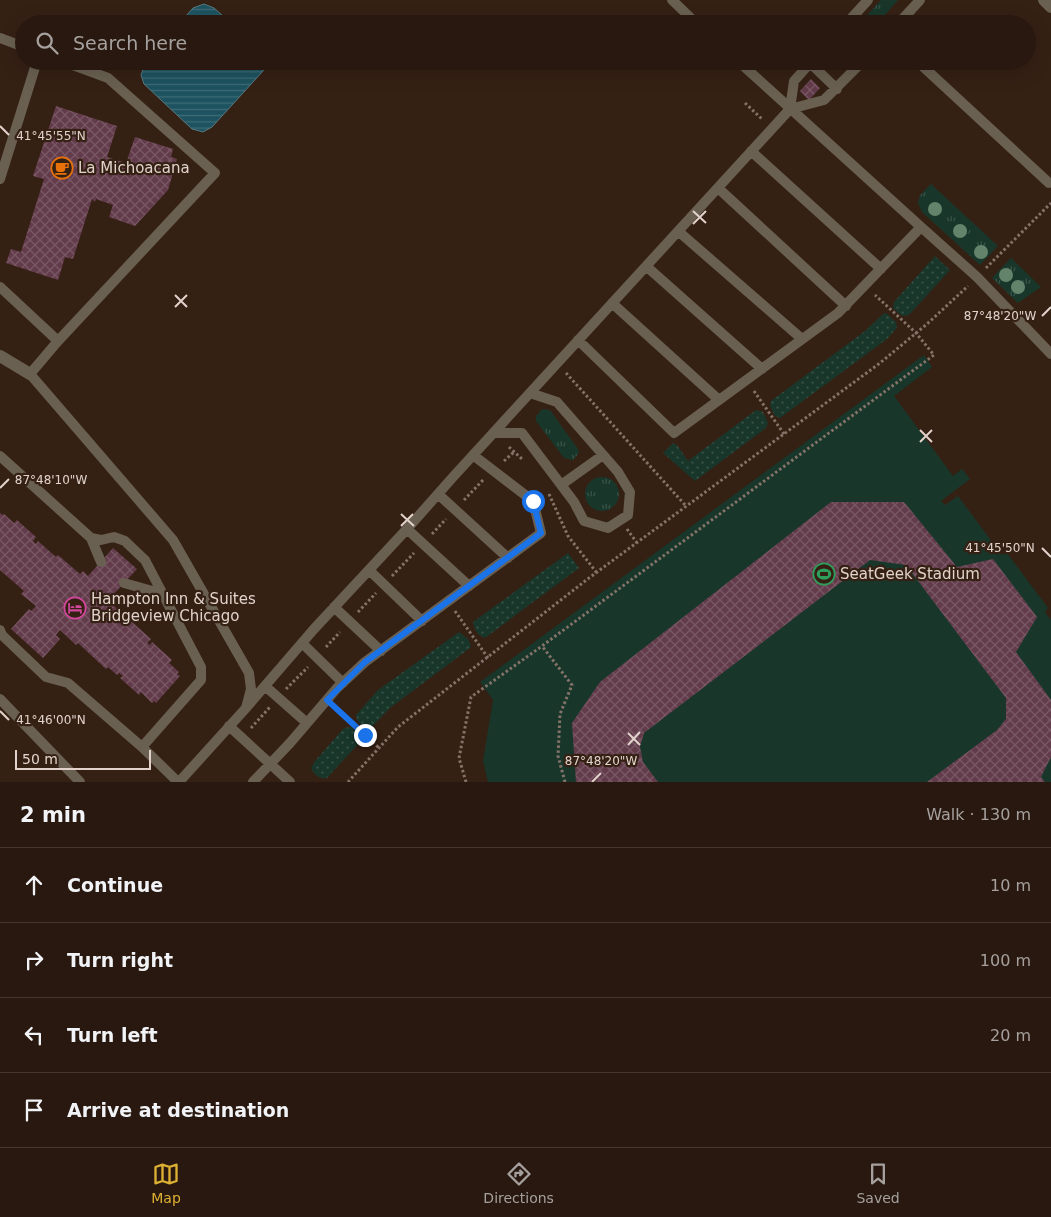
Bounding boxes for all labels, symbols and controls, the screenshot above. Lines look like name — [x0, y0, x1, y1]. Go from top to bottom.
search box — [15, 15, 1036, 70]
icon: search — [33, 29, 61, 57]
text: Search here — [73, 32, 187, 54]
text: 41°45'55"N — [16, 129, 86, 143]
cafe icon: La Michoacana — [50, 156, 74, 180]
place label: La Michoacana — [78, 159, 190, 177]
text: 87°48'20"W — [964, 309, 1036, 323]
text: 87°48'10"W — [15, 473, 87, 487]
route start — [522, 490, 545, 513]
text: 41°45'50"N — [965, 541, 1035, 555]
sports icon: SeatGeek Stadium — [812, 562, 836, 586]
place label: SeatGeek Stadium — [840, 565, 980, 583]
place label: Hampton Inn & Suites Bridgeview Chicago — [91, 590, 256, 625]
hotel icon: Hampton Inn & Suites Bridgeview Chicago — [63, 596, 87, 620]
text: 41°46'00"N — [16, 713, 86, 727]
route end — [354, 724, 377, 747]
scale bar — [15, 747, 151, 770]
text: 50 m — [22, 751, 58, 767]
text: 87°48'20"W — [565, 754, 637, 768]
text: 2 min — [20, 803, 86, 827]
text: Walk · 130 m — [926, 805, 1031, 824]
icon: ahead — [20, 871, 48, 899]
text: Continue — [67, 874, 163, 896]
text: 10 m — [990, 876, 1031, 895]
icon: right — [20, 946, 48, 974]
text: Turn right — [67, 949, 173, 971]
text: 100 m — [980, 951, 1031, 970]
icon: left — [20, 1021, 48, 1049]
text: Turn left — [67, 1024, 158, 1046]
text: 20 m — [990, 1026, 1031, 1045]
icon: arrive — [20, 1096, 48, 1124]
text: Arrive at destination — [67, 1099, 289, 1121]
tab: Map — [151, 1160, 181, 1206]
tab: Directions — [483, 1160, 554, 1206]
tab: Saved — [856, 1160, 900, 1206]

